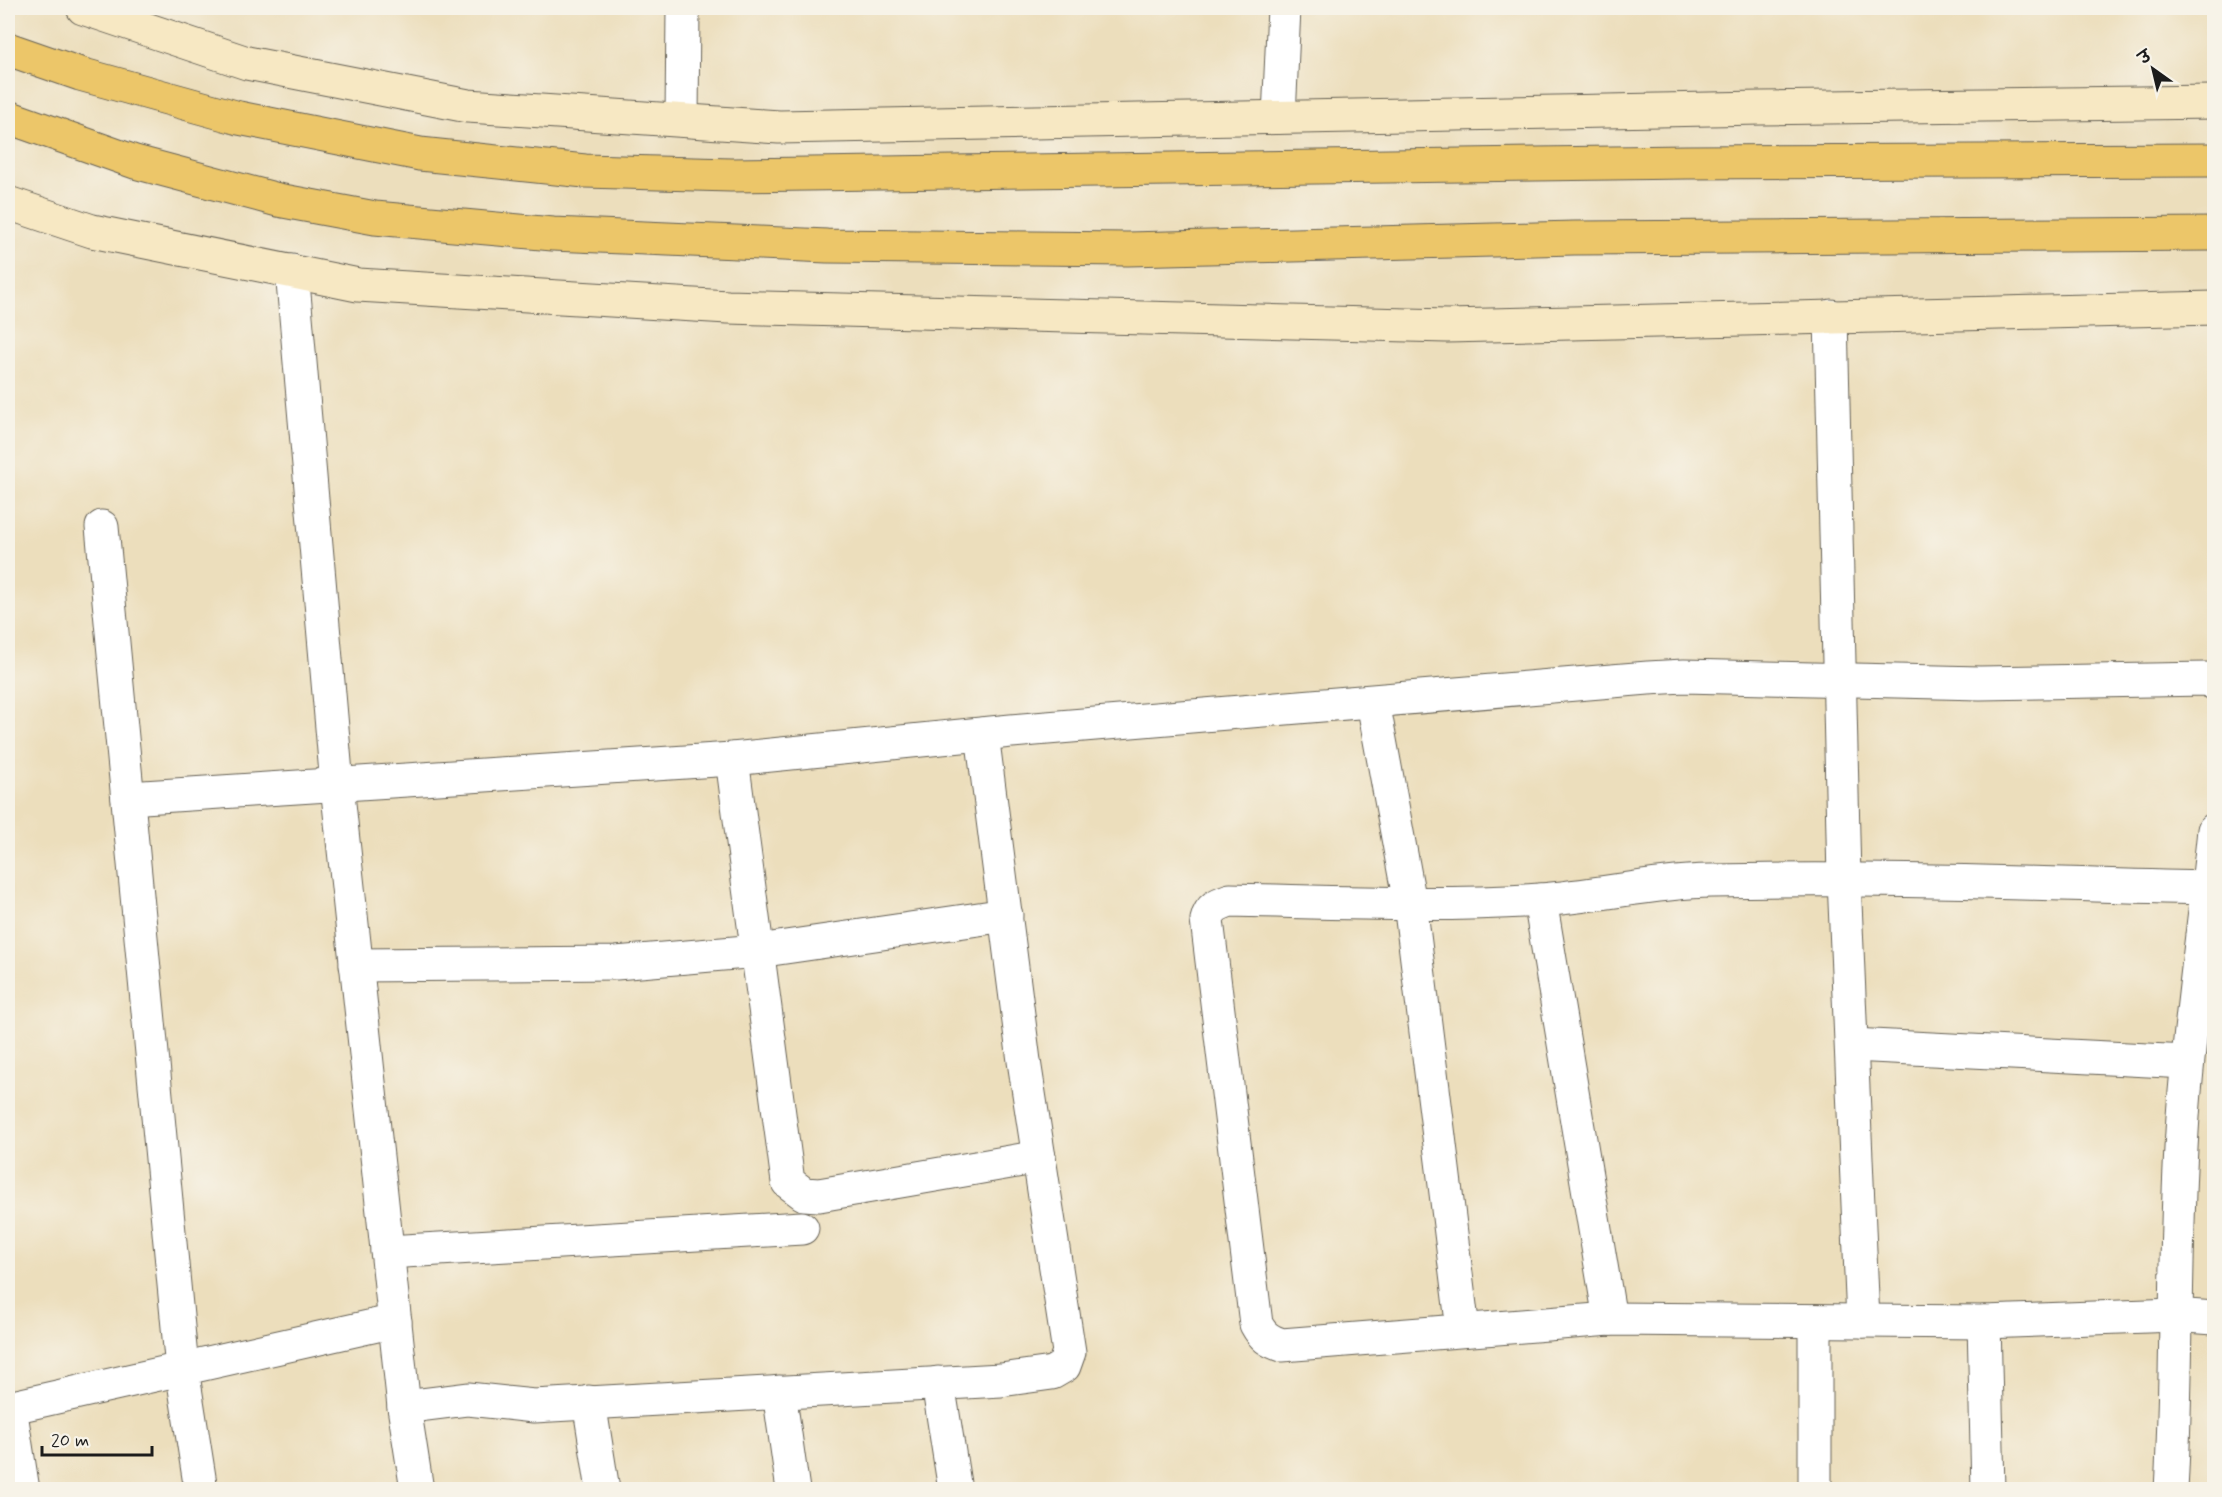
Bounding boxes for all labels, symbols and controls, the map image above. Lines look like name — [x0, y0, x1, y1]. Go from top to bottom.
north arrow — [2123, 39, 2183, 99]
text: उ — [2134, 45, 2157, 71]
scale bar — [42, 1419, 152, 1457]
text: 20 m — [51, 1429, 89, 1453]

